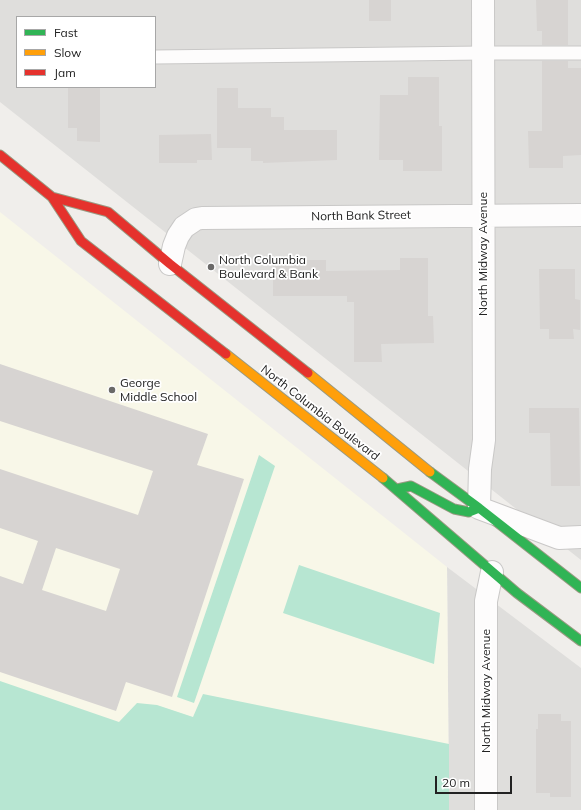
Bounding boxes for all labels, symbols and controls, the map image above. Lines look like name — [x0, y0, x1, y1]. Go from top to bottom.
legend — [16, 16, 156, 88]
text: Fast — [54, 25, 78, 40]
text: Slow — [54, 45, 82, 60]
text: Jam — [54, 65, 76, 80]
street label: North Midway Avenue — [476, 192, 490, 316]
street label: North Bank Street — [311, 208, 411, 224]
place label: North Columbia Boulevard & Bank — [219, 253, 318, 281]
marker: North Columbia Boulevard & Bank — [206, 262, 216, 272]
street label: North Columbia Boulevard — [258, 362, 382, 464]
place label: George Middle School — [120, 376, 197, 404]
marker: George Middle School — [107, 385, 117, 395]
street label: North Midway Avenue — [479, 629, 493, 753]
scale bar — [437, 768, 514, 794]
text: 20 m — [442, 775, 470, 790]

